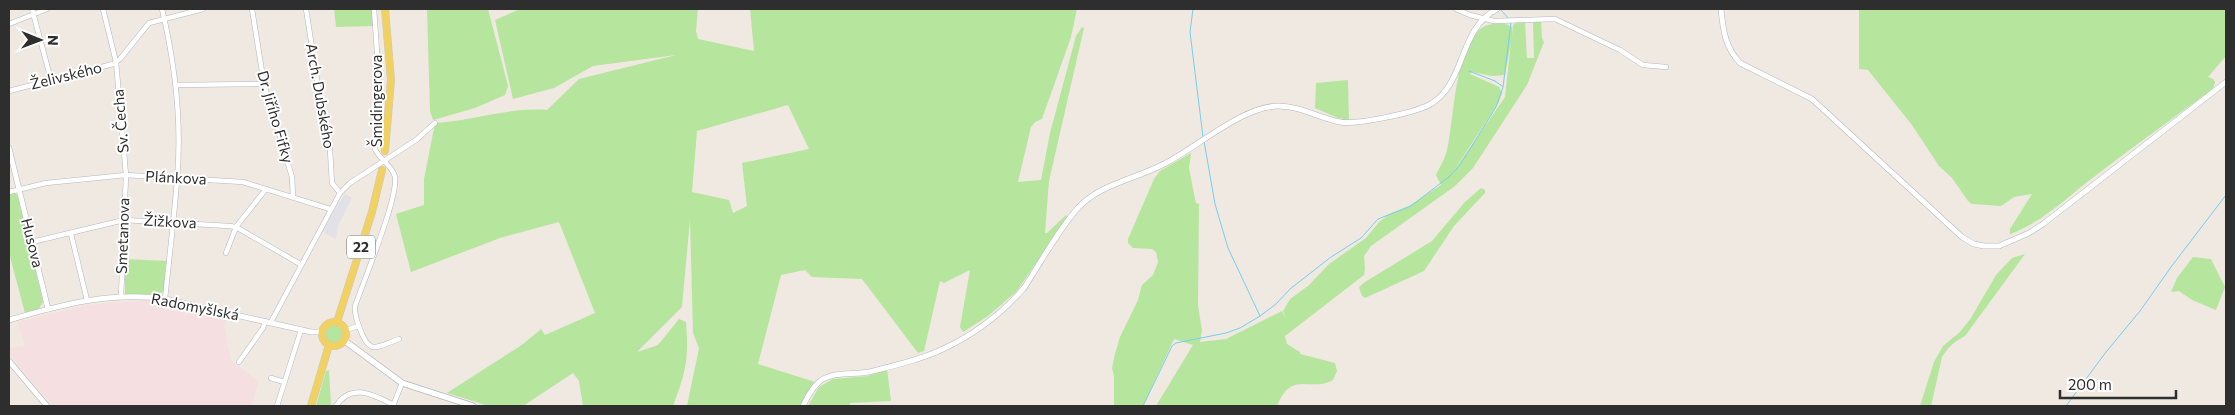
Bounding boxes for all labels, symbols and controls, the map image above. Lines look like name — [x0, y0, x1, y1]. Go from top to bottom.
north arrow — [15, 15, 65, 65]
text: N — [45, 35, 62, 46]
street label: Arch. Dubského — [303, 42, 339, 150]
street label: Šmidingerova — [366, 55, 385, 147]
street label: Želivského — [28, 56, 104, 93]
street label: Dr. Jiřího Fifky — [254, 68, 298, 165]
street label: Sv. Čecha — [107, 88, 132, 154]
street label: Plánkova — [145, 166, 207, 188]
street label: Smetanova — [112, 197, 132, 274]
street label: Žižkova — [143, 210, 197, 231]
street label: Husova — [18, 216, 48, 269]
road number: 22 — [347, 236, 375, 258]
street label: Radomyšlská — [150, 289, 241, 323]
scale bar — [2060, 368, 2176, 400]
text: 200 m — [2068, 375, 2112, 393]

